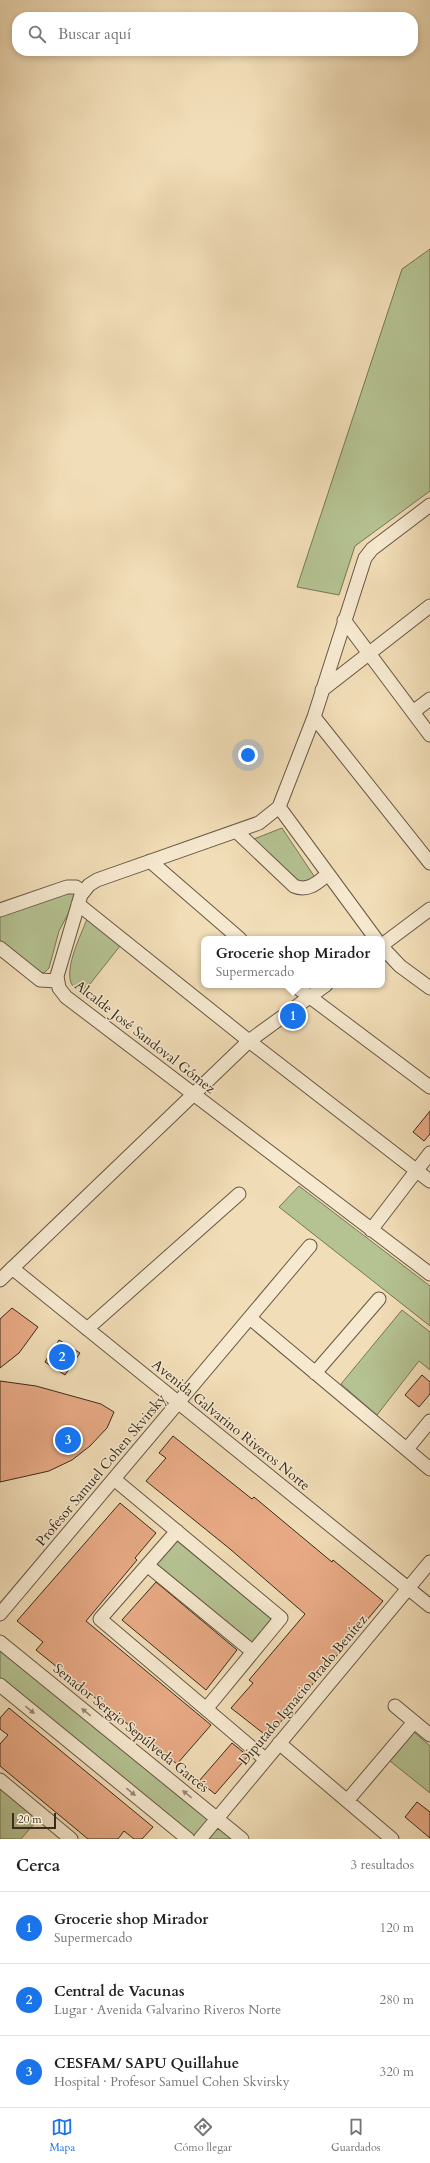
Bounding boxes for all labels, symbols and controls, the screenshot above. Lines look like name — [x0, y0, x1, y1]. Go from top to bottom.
search box — [12, 12, 418, 56]
icon: search — [26, 23, 48, 45]
text: Buscar aquí — [58, 24, 131, 44]
your location — [238, 745, 258, 765]
popup — [201, 936, 385, 988]
text: Grocerie shop Mirador — [216, 943, 370, 963]
text: Supermercado — [216, 963, 294, 981]
street label: Alcalde José Sandoval Gómez — [71, 976, 220, 1098]
pin: 1 — [280, 1001, 306, 1031]
pin: 2 — [49, 1342, 75, 1372]
street label: Avenida Galvarino Riveros Norte — [148, 1355, 314, 1495]
street label: Profesor Samuel Cohen Skvirsky — [32, 1389, 171, 1550]
pin: 3 — [55, 1425, 81, 1455]
street label: Diputado Ignacio Prado Benítez — [234, 1610, 372, 1769]
street label: Senador Sergio Sepúlveda Garcés — [49, 1659, 213, 1797]
one-way arrow — [25, 1705, 36, 1714]
one-way arrow — [81, 1707, 91, 1716]
one-way arrow — [125, 1788, 136, 1797]
one-way arrow — [181, 1790, 192, 1799]
scale bar — [12, 1811, 56, 1830]
text: 20 m — [18, 1812, 42, 1827]
text: Cerca — [16, 1854, 60, 1877]
text: 3 resultados — [350, 1856, 414, 1874]
text: Grocerie shop Mirador — [54, 1909, 208, 1929]
text: 1 — [26, 1919, 32, 1937]
text: 120 m — [380, 1919, 414, 1937]
text: Supermercado — [54, 1929, 132, 1947]
text: Central de Vacunas — [54, 1981, 185, 2001]
text: 2 — [26, 1991, 32, 2009]
text: 280 m — [380, 1991, 414, 2009]
text: Lugar · Avenida Galvarino Riveros Norte — [54, 2001, 281, 2019]
text: CESFAM/ SAPU Quillahue — [54, 2053, 239, 2073]
text: 3 — [26, 2063, 32, 2081]
text: 320 m — [380, 2063, 414, 2081]
text: Hospital · Profesor Samuel Cohen Skvirsky — [54, 2073, 290, 2091]
tab: Mapa — [49, 2116, 75, 2155]
tab: Cómo llegar — [174, 2116, 232, 2155]
tab: Guardados — [331, 2116, 381, 2155]

